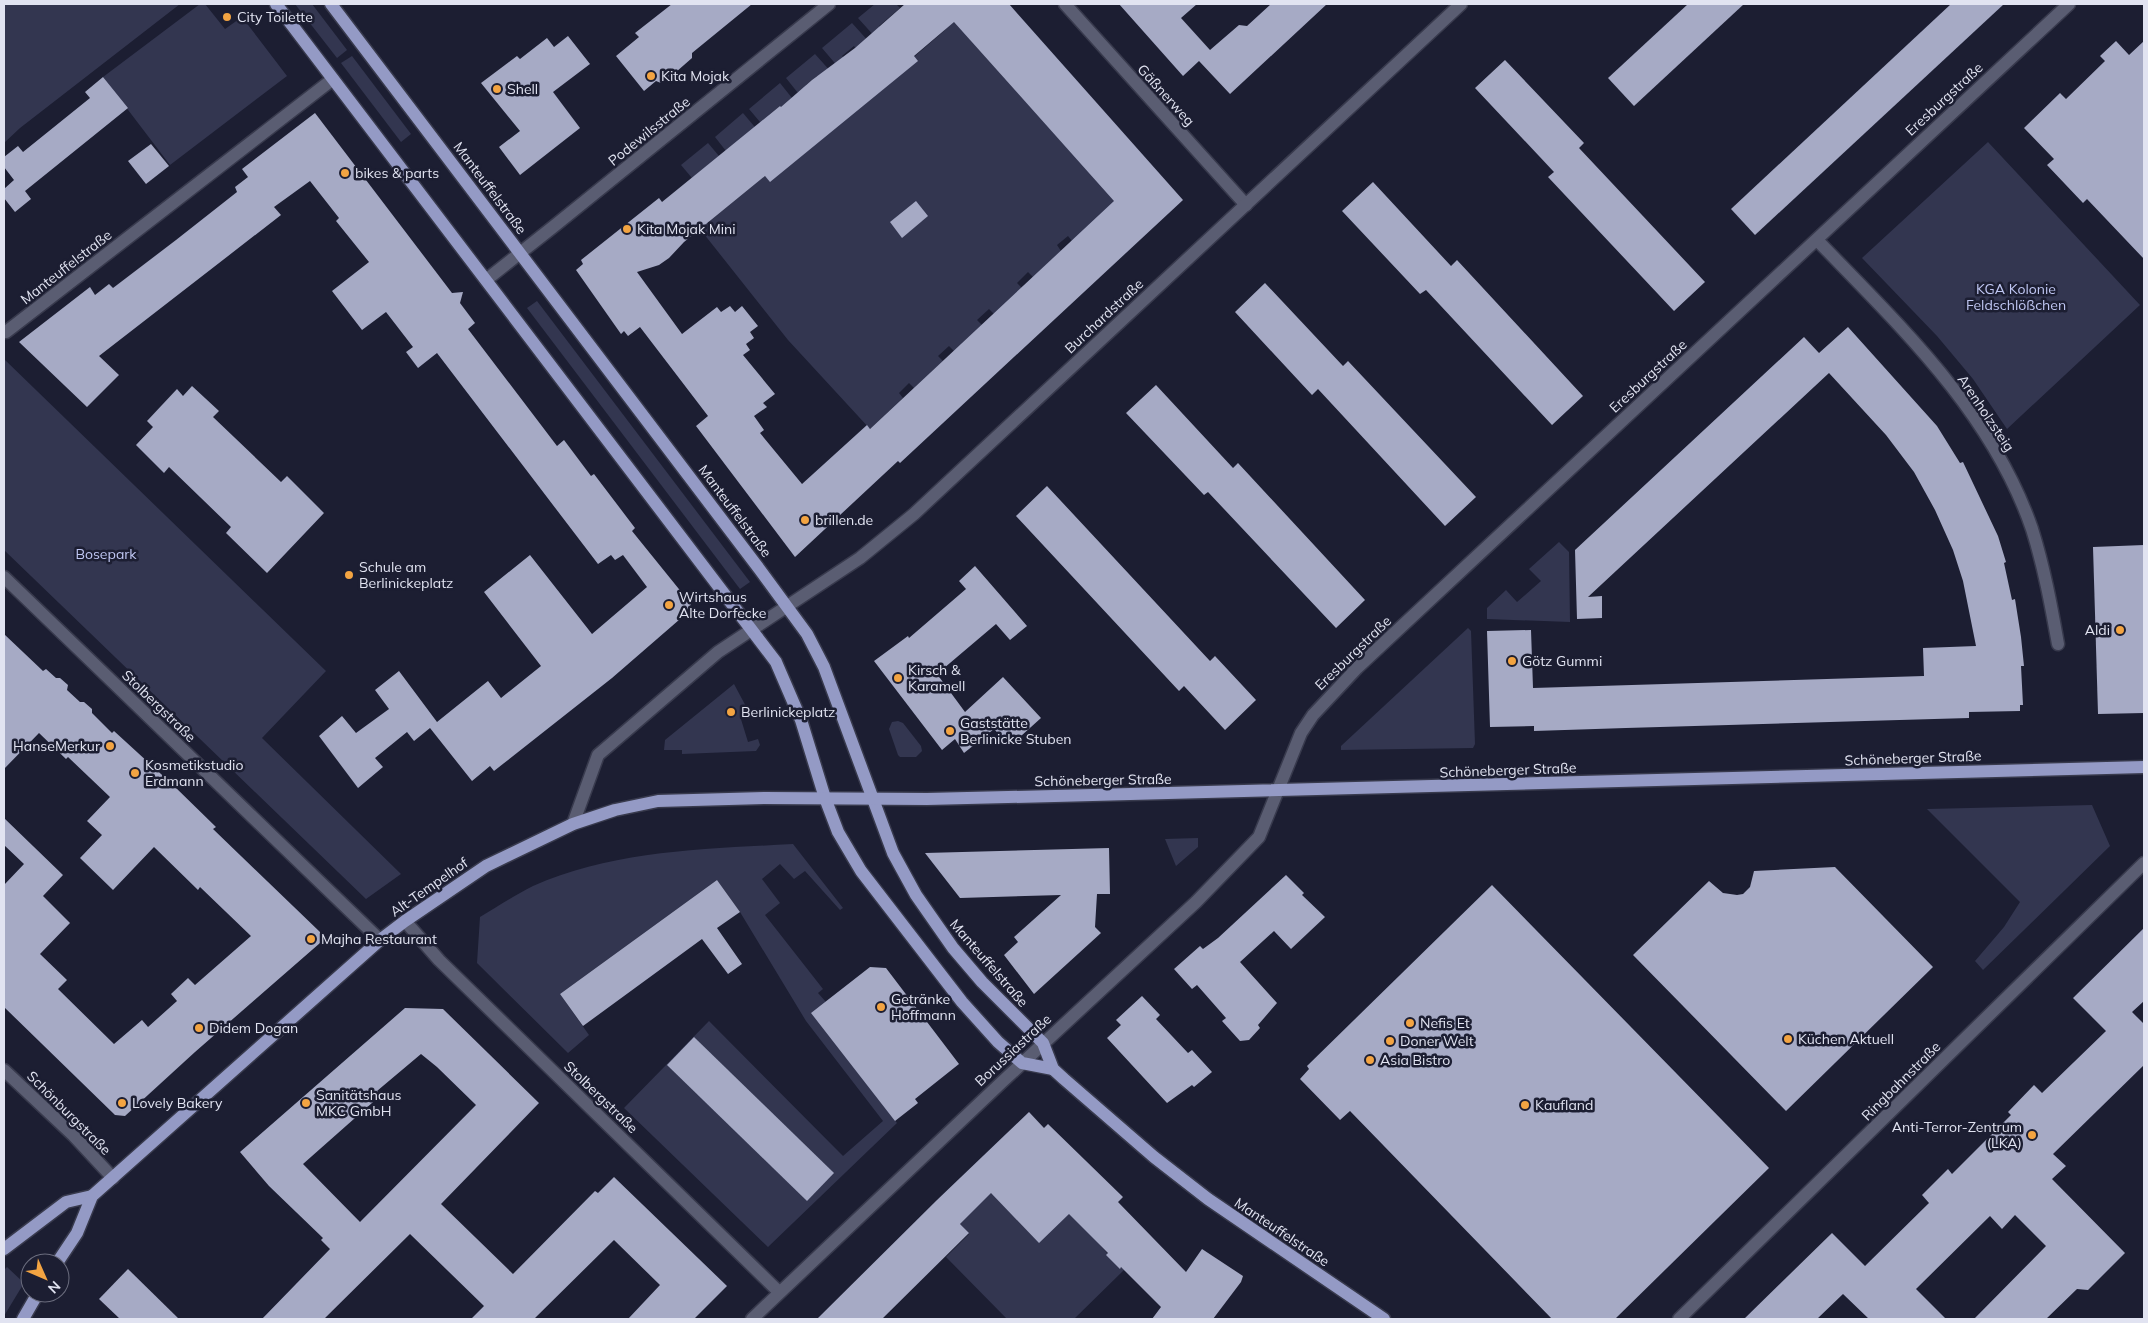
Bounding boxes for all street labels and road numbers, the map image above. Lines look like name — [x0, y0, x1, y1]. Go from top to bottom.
street label: Eresburgstraße — [1902, 59, 1986, 139]
street label: Gäßnerweg — [1134, 60, 1198, 130]
street label: Podewilsstraße — [604, 92, 694, 170]
street label: Manteuffelstraße — [449, 138, 531, 238]
street label: Manteuffelstraße — [17, 226, 115, 308]
street label: Burchardstraße — [1061, 275, 1147, 357]
street label: Eresburgstraße — [1606, 336, 1690, 416]
street label: Arenholzsteig — [1954, 371, 2018, 455]
street label: Manteuffelstraße — [694, 461, 776, 561]
street label: Eresburgstraße — [1311, 612, 1395, 694]
street label: Stolbergstraße — [118, 666, 200, 746]
street label: Schöneberger Straße — [1844, 747, 1982, 769]
street label: Schöneberger Straße — [1439, 759, 1577, 781]
street label: Schöneberger Straße — [1034, 770, 1172, 790]
street label: Alt-Tempelhof — [386, 853, 472, 921]
street label: Manteuffelstraße — [946, 915, 1032, 1011]
street label: Borussiastraße — [971, 1010, 1055, 1090]
street label: Ringbahnstraße — [1858, 1038, 1944, 1124]
street label: Stolbergstraße — [560, 1057, 642, 1137]
street label: Schönburgstraße — [23, 1067, 115, 1159]
street label: Manteuffelstraße — [1231, 1194, 1333, 1270]

